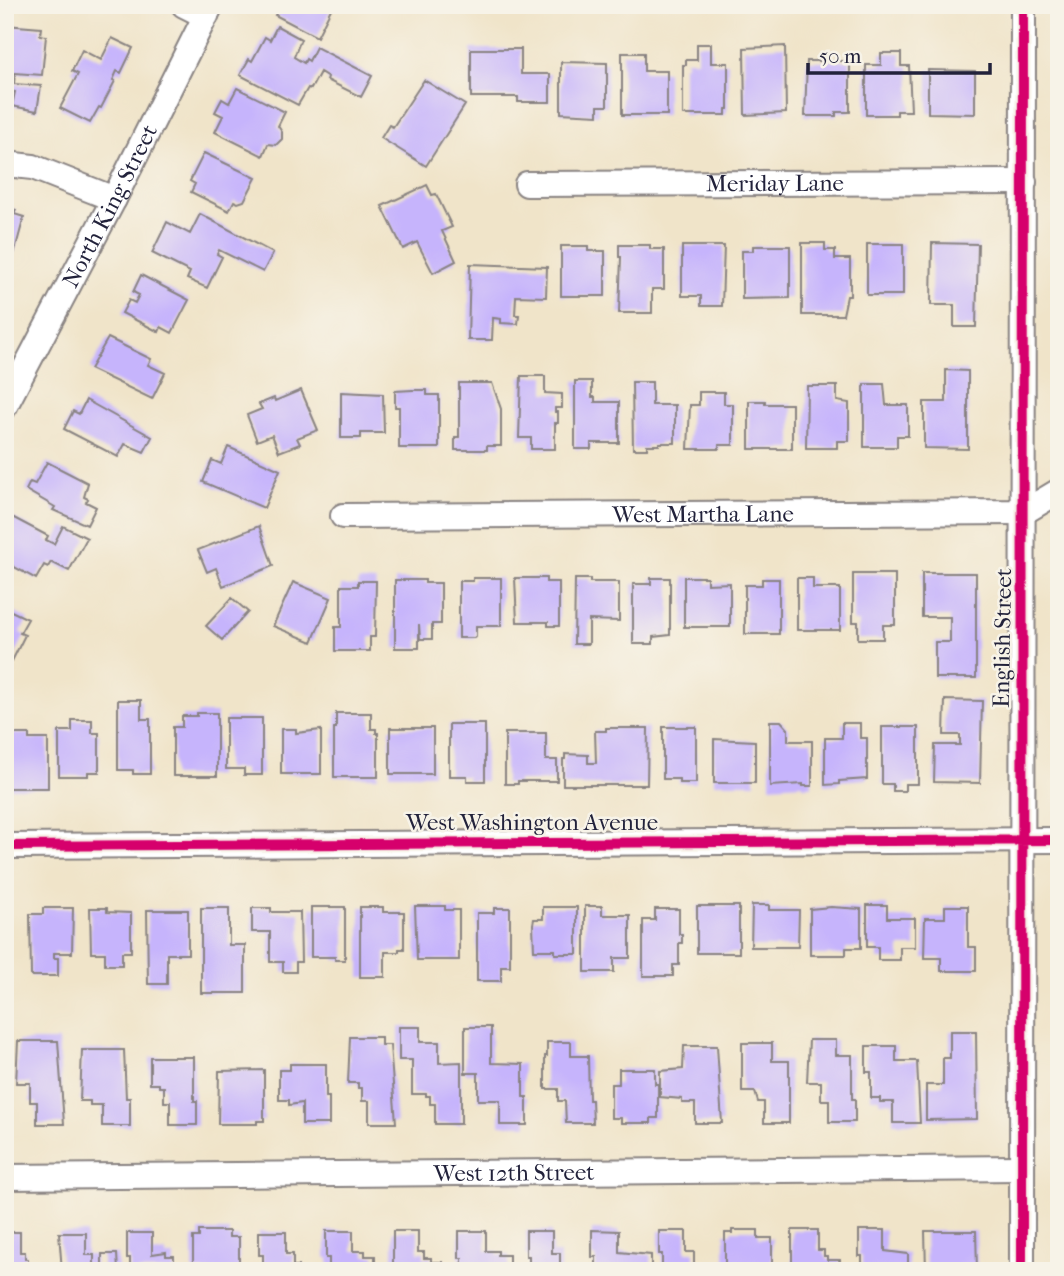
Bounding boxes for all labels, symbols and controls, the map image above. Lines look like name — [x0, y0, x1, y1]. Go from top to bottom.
scale bar — [808, 32, 990, 76]
text: 50 m — [819, 44, 862, 68]
street label: North King Street — [57, 120, 163, 292]
street label: Meriday Lane — [706, 170, 844, 197]
street label: West Martha Lane — [611, 500, 794, 528]
street label: English Street — [988, 568, 1017, 708]
street label: West Washington Avenue — [405, 809, 658, 836]
street label: West 12th Street — [432, 1159, 595, 1187]

